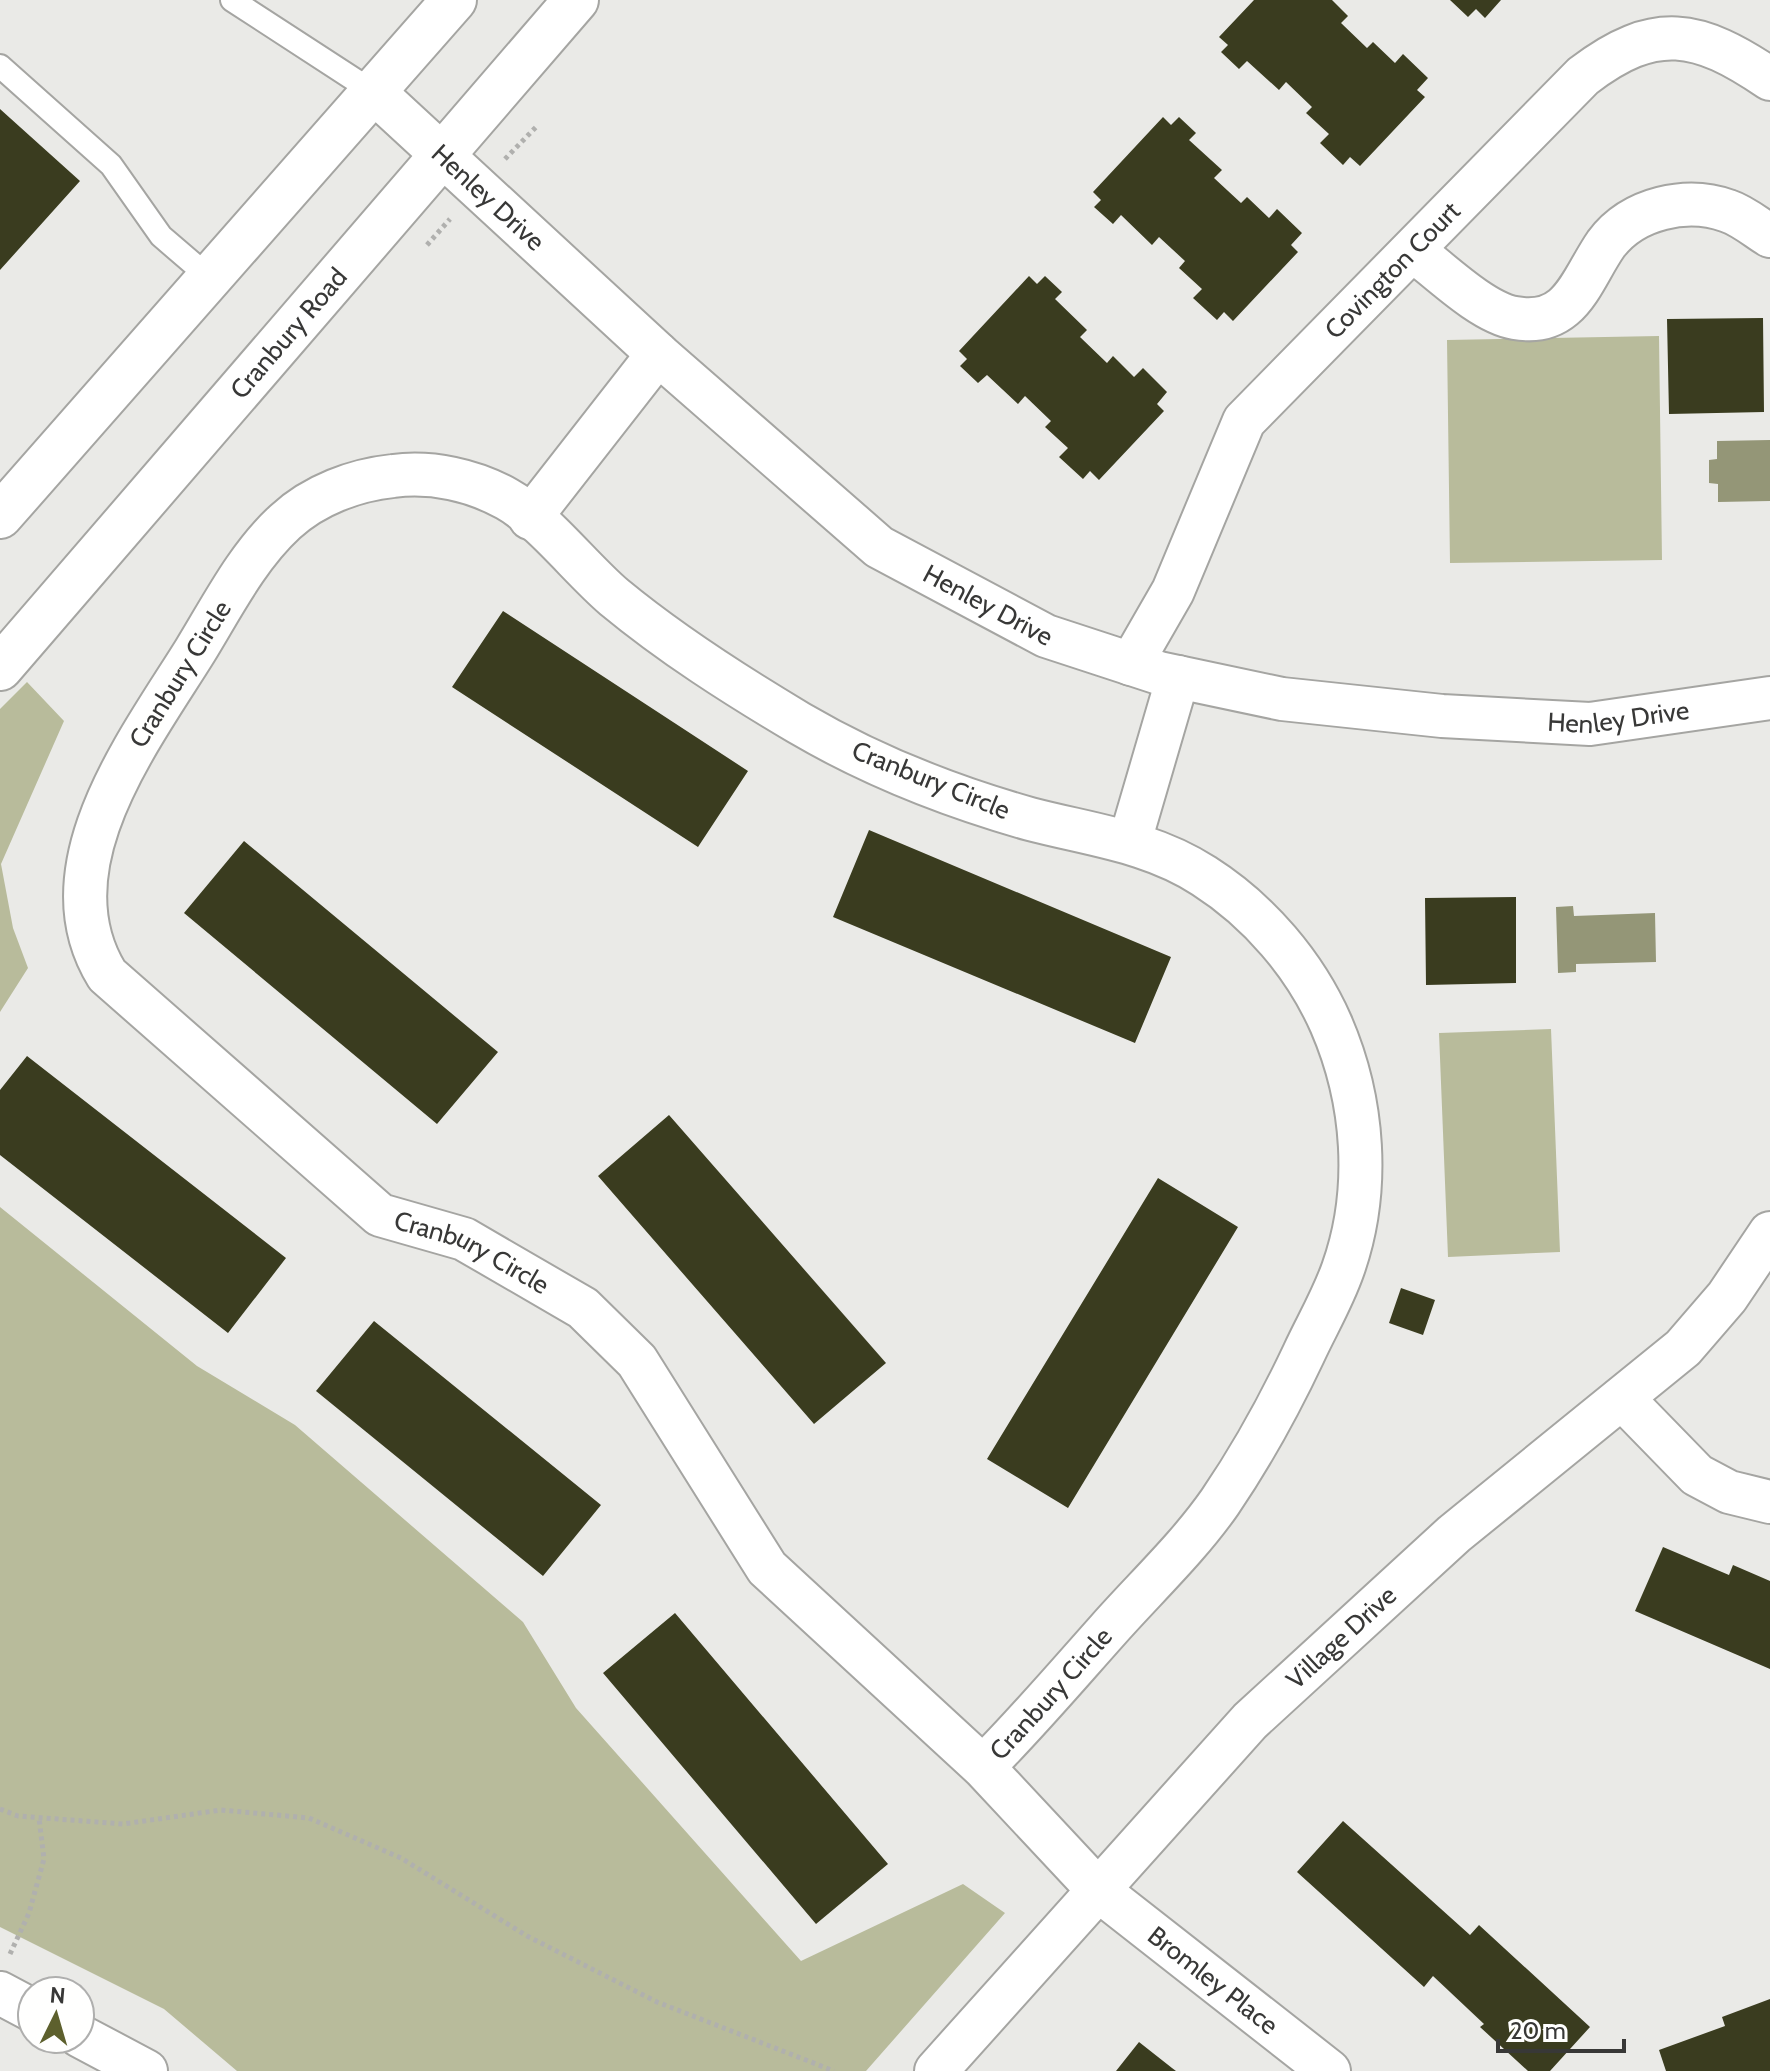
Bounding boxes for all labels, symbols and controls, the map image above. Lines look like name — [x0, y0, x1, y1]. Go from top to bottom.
street label: Henley Drive — [425, 137, 551, 257]
street label: Covington Court — [1318, 195, 1467, 345]
street label: Cranbury Road — [223, 261, 354, 405]
street label: Henley Drive — [918, 558, 1058, 653]
street label: Cranbury Circle — [122, 595, 238, 753]
street label: Henley Drive — [1547, 694, 1691, 740]
street label: Cranbury Circle — [847, 734, 1015, 826]
street label: Cranbury Circle — [391, 1204, 555, 1301]
street label: Village Drive — [1280, 1579, 1403, 1696]
street label: Cranbury Circle — [983, 1621, 1119, 1767]
street label: Bromley Place — [1142, 1919, 1285, 2041]
north arrow — [16, 1975, 96, 2055]
text: N — [49, 1981, 67, 2010]
scale bar — [1498, 2003, 1624, 2053]
text: 20 m — [1510, 2016, 1566, 2045]

